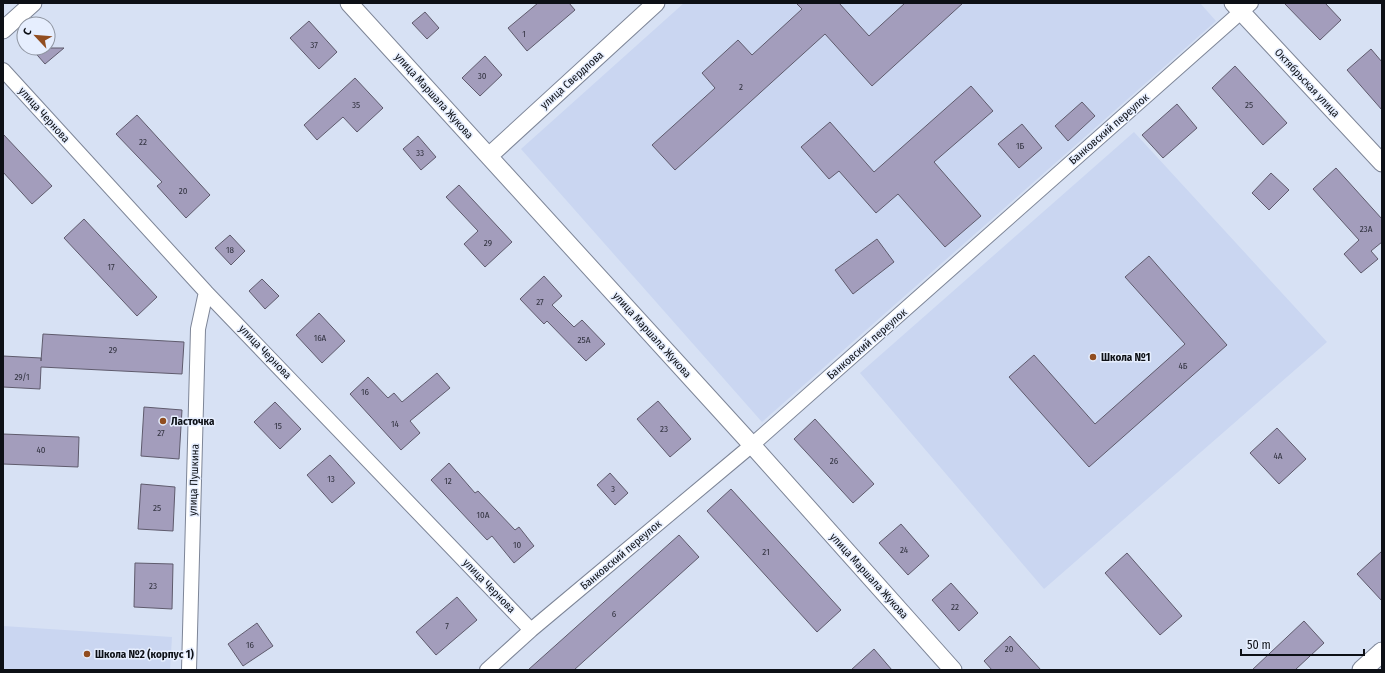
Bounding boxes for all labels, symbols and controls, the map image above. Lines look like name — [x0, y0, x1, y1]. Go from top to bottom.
north arrow — [16, 16, 56, 56]
text: С — [20, 26, 35, 37]
house number: 1 — [522, 29, 526, 39]
house number: 37 — [310, 40, 318, 50]
street label: Октябрьская улица — [1272, 46, 1342, 120]
street label: улица Свердлова — [538, 48, 606, 112]
street label: улица Маршала Жукова — [392, 51, 476, 141]
house number: 30 — [478, 71, 487, 81]
house number: 2 — [739, 82, 743, 92]
street label: улица Чернова — [16, 85, 72, 145]
street label: Банковский переулок — [1066, 90, 1152, 167]
house number: 35 — [352, 100, 360, 110]
house number: 25 — [1245, 100, 1253, 110]
house number: 22 — [139, 137, 147, 147]
house number: 1Б — [1016, 141, 1024, 151]
house number: 33 — [416, 148, 424, 158]
house number: 20 — [179, 186, 188, 196]
house number: 23А — [1360, 224, 1373, 234]
house number: 29 — [484, 238, 492, 248]
house number: 18 — [226, 245, 235, 255]
house number: 17 — [107, 262, 115, 272]
street label: улица Маршала Жукова — [610, 290, 694, 380]
house number: 27 — [536, 297, 544, 307]
street label: Банковский переулок — [824, 305, 910, 382]
street label: улица Чернова — [236, 322, 294, 382]
house number: 16А — [314, 333, 327, 343]
house number: 25А — [578, 335, 591, 345]
house number: 29 — [109, 345, 117, 355]
place label: Школа №1 — [1101, 351, 1151, 364]
marker: Школа №1 — [1088, 352, 1098, 362]
house number: 4Б — [1178, 361, 1188, 371]
house number: 29/1 — [14, 372, 30, 382]
house number: 16 — [361, 387, 370, 397]
place label: Ласточка — [171, 415, 215, 428]
marker: Ласточка — [158, 416, 168, 426]
house number: 14 — [391, 419, 400, 429]
house number: 15 — [274, 421, 282, 431]
house number: 23 — [660, 424, 668, 434]
house number: 27 — [157, 428, 165, 438]
street label: улица Пушкина — [186, 444, 202, 516]
house number: 40 — [36, 445, 46, 455]
house number: 4А — [1273, 451, 1283, 461]
house number: 26 — [830, 456, 839, 466]
house number: 13 — [327, 474, 335, 484]
house number: 12 — [444, 476, 452, 486]
house number: 3 — [611, 484, 615, 494]
house number: 25 — [153, 503, 161, 513]
house number: 10А — [477, 510, 490, 520]
street label: Банковский переулок — [578, 517, 665, 593]
street label: улица Маршала Жукова — [827, 531, 911, 621]
house number: 10 — [513, 540, 521, 550]
house number: 24 — [900, 545, 909, 555]
house number: 21 — [762, 547, 770, 557]
street label: улица Чернова — [460, 556, 518, 616]
house number: 23 — [149, 581, 157, 591]
house number: 22 — [951, 602, 959, 612]
house number: 6 — [612, 609, 617, 619]
house number: 7 — [445, 621, 449, 631]
scale bar — [1241, 631, 1364, 657]
text: 50 m — [1247, 638, 1271, 652]
house number: 16 — [246, 640, 255, 650]
house number: 20 — [1005, 644, 1014, 654]
place label: Школа №2 (корпус 1) — [95, 648, 194, 661]
marker: Школа №2 (корпус 1) — [82, 649, 92, 659]

